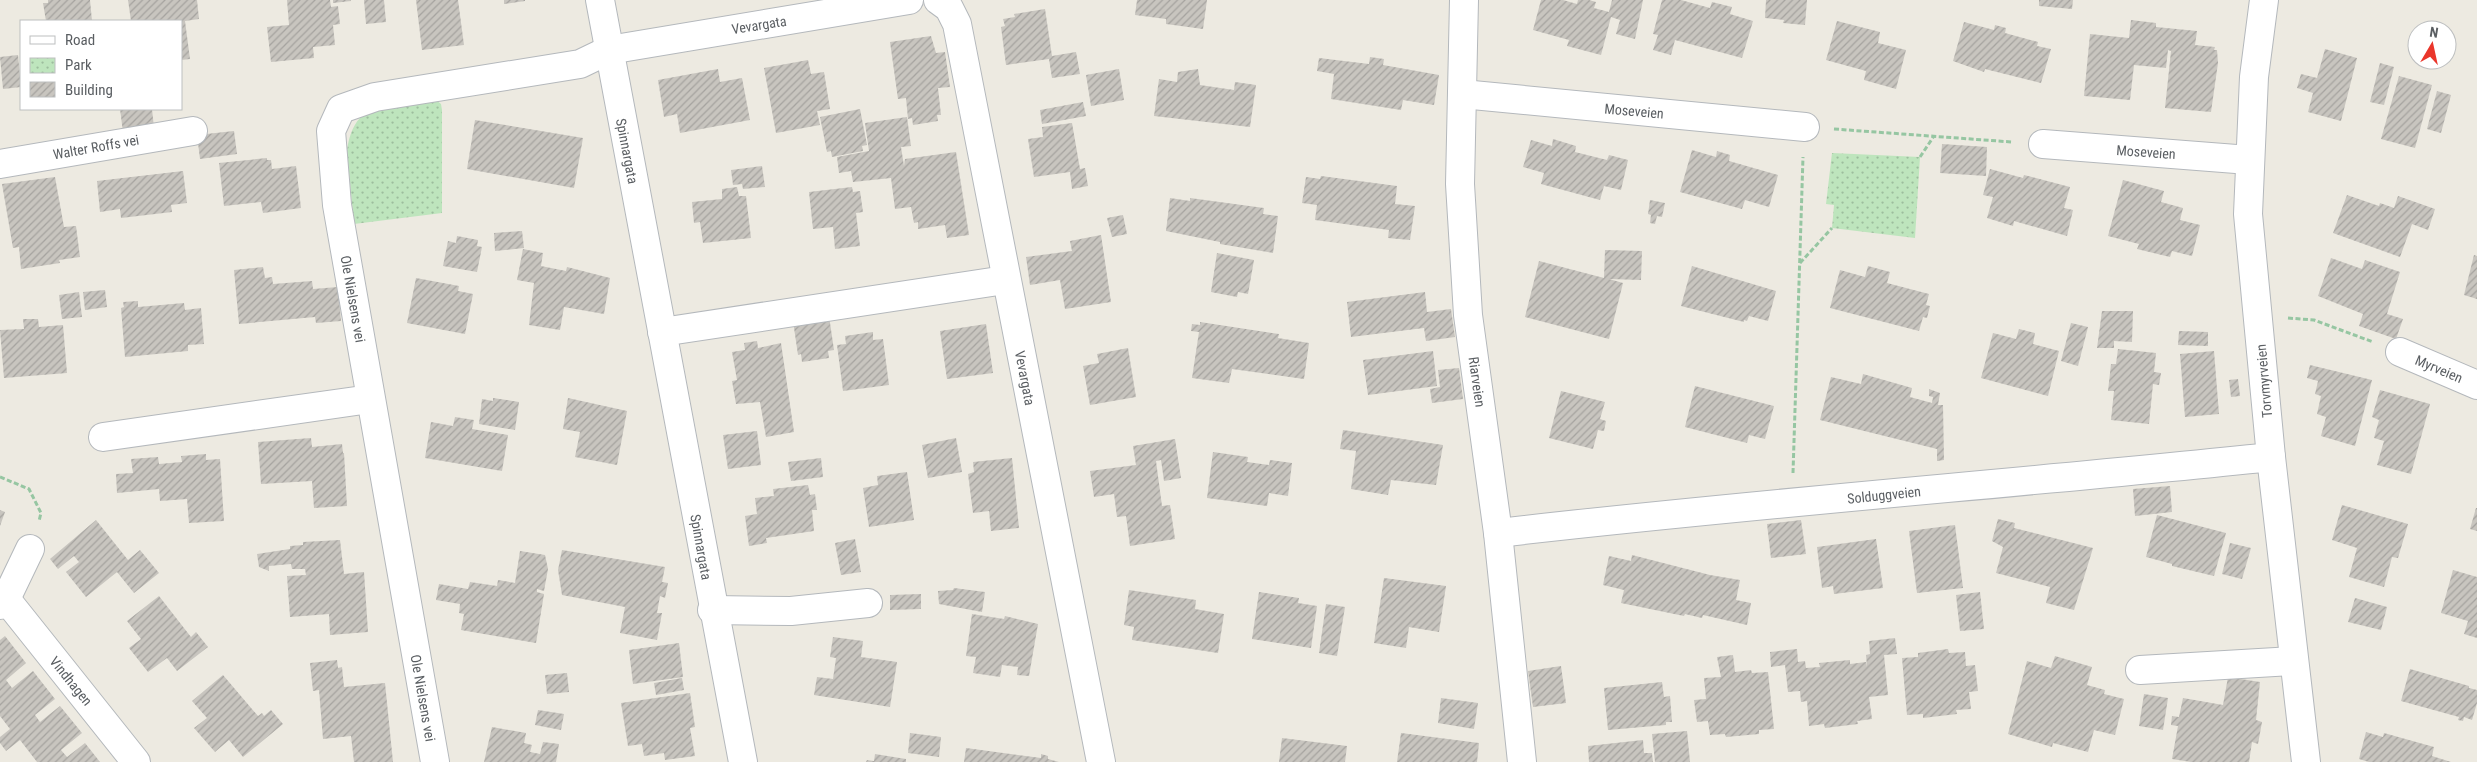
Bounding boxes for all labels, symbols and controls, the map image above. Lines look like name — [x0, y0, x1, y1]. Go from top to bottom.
street label: Vevargata — [730, 13, 788, 37]
legend — [20, 20, 182, 110]
north arrow — [2407, 20, 2457, 70]
text: N — [2429, 24, 2440, 41]
text: Road — [65, 31, 95, 49]
text: Park — [65, 56, 92, 74]
text: Building — [65, 81, 113, 99]
street label: Moseveien — [1604, 100, 1664, 122]
street label: Spinnargata — [613, 117, 641, 185]
street label: Walter Roffs vei — [52, 132, 140, 162]
street label: Moseveien — [2116, 142, 2176, 162]
street label: Ole Nielsens vei — [337, 254, 369, 344]
street label: Torvmyrveien — [2253, 344, 2275, 418]
street label: Vevargata — [1012, 349, 1038, 407]
street label: Myrveien — [2413, 352, 2465, 386]
street label: Riarveien — [1466, 356, 1488, 408]
street label: Solduggveien — [1846, 483, 1922, 507]
street label: Spinnargata — [687, 513, 715, 581]
street label: Vindhagen — [46, 653, 96, 709]
street label: Ole Nielsens vei — [407, 653, 439, 743]

